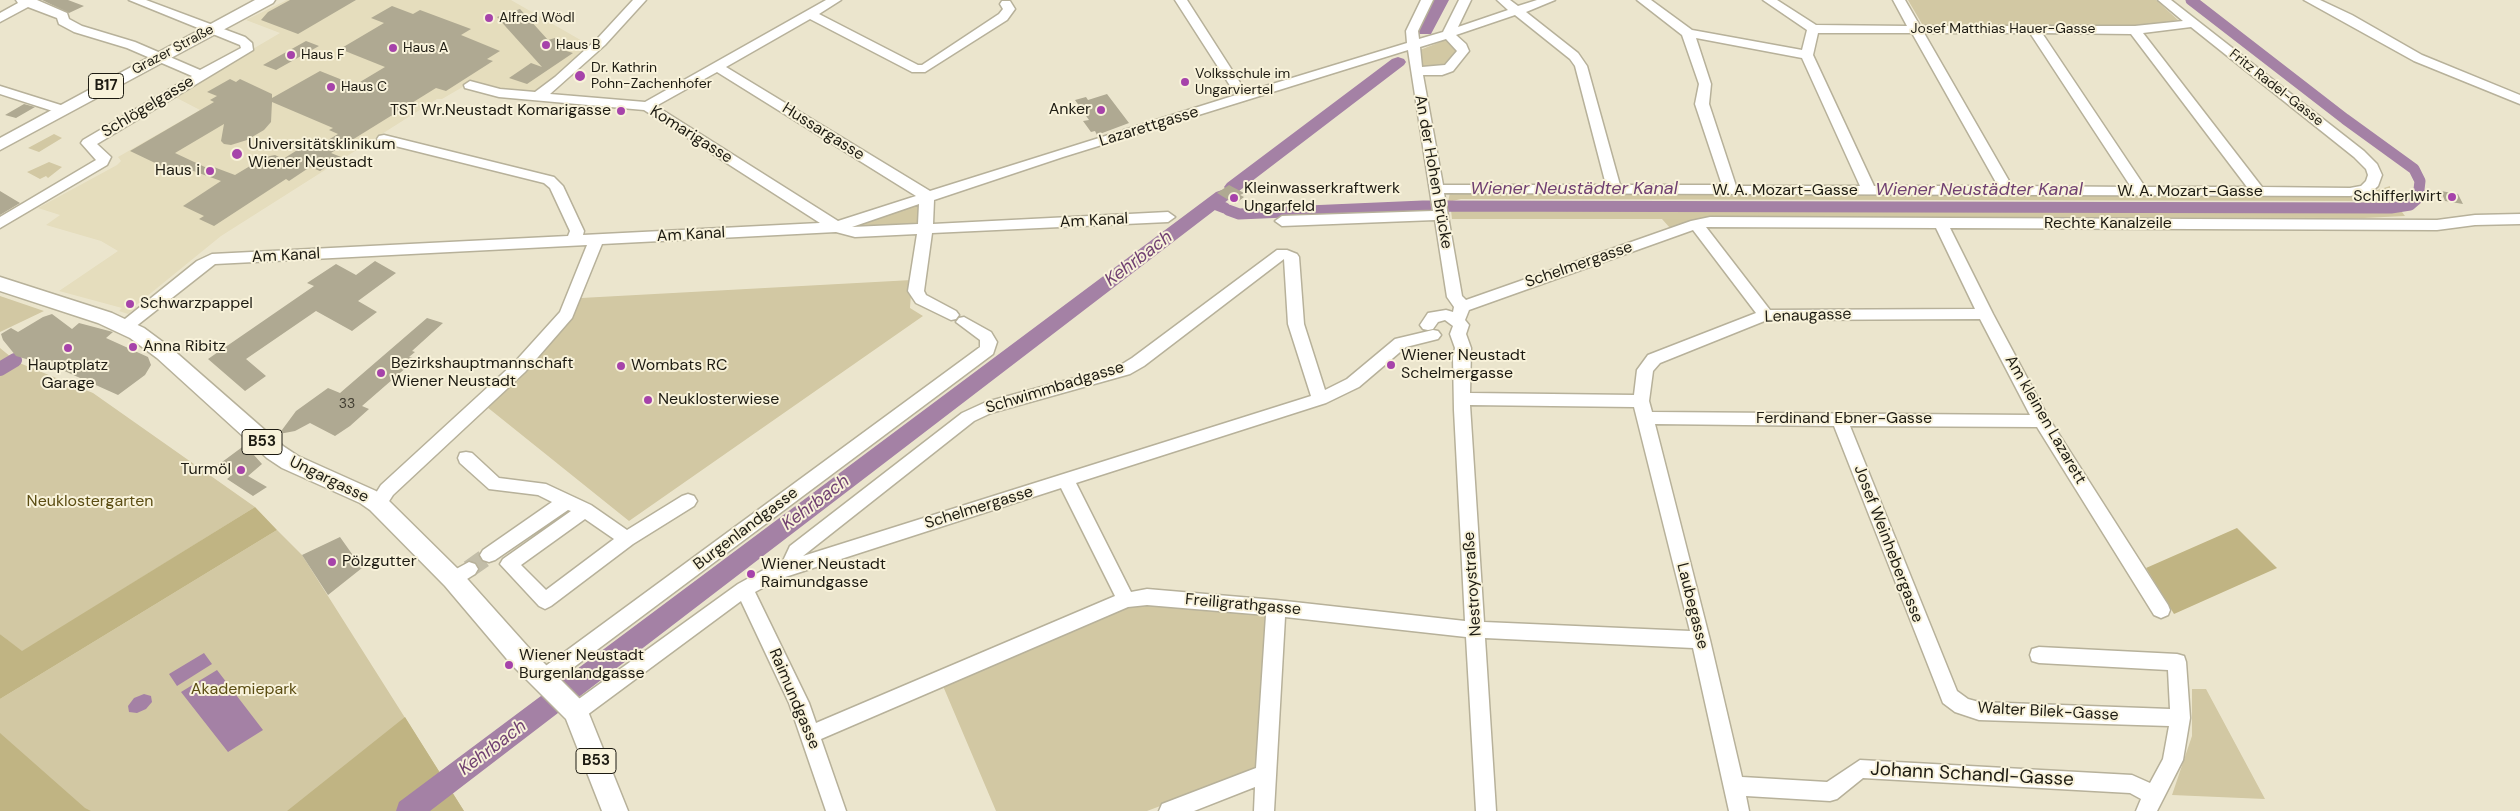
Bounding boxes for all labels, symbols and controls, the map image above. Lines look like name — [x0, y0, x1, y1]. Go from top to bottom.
place label: Alfred Wödl — [499, 10, 575, 26]
marker: Alfred Wödl — [483, 12, 495, 24]
street label: Grazer Straße — [129, 21, 217, 79]
street label: Josef Matthias Hauer-Gasse — [1911, 21, 2095, 37]
place label: Haus B — [556, 37, 600, 53]
marker: Haus B — [540, 39, 552, 51]
place label: Haus A — [403, 40, 448, 56]
marker: Haus A — [387, 42, 399, 54]
street label: Fritz Radel-Gasse — [2225, 46, 2327, 130]
place label: Haus F — [301, 47, 344, 63]
marker: Haus F — [285, 49, 297, 61]
place label: Dr. Kathrin Pohn-Zachenhofer — [591, 60, 712, 92]
place label: Volksschule im Ungarviertel — [1195, 66, 1290, 98]
marker: Dr. Kathrin Pohn-Zachenhofer — [573, 69, 587, 83]
street label: Schlögelgasse — [98, 72, 198, 142]
road number: B17 — [88, 74, 124, 98]
marker: Volksschule im Ungarviertel — [1179, 76, 1191, 88]
place label: Haus C — [341, 79, 387, 95]
marker: Haus C — [325, 81, 337, 93]
street label: An der Hohen Brücke — [1410, 94, 1456, 250]
street label: Hussargasse — [778, 99, 868, 165]
place label: Anker — [1049, 100, 1091, 120]
place label: TST Wr.Neustadt Komarigasse — [390, 101, 611, 121]
street label: Komarigasse — [646, 102, 736, 168]
street label: Lazarettgasse — [1097, 103, 1201, 151]
marker: Anker — [1095, 104, 1107, 116]
marker: TST Wr.Neustadt Komarigasse — [615, 105, 627, 117]
place label: Universitätsklinikum Wiener Neustadt — [248, 135, 395, 173]
marker: Universitätsklinikum Wiener Neustadt — [230, 147, 244, 161]
place label: Haus i — [155, 161, 200, 181]
marker: Haus i — [204, 165, 216, 177]
water label: Wiener Neustädter Kanal — [1470, 178, 1678, 200]
place label: Kleinwasserkraftwerk Ungarfeld — [1244, 179, 1400, 217]
water label: Wiener Neustädter Kanal — [1875, 179, 2083, 201]
street label: W. A. Mozart-Gasse — [1712, 181, 1858, 201]
street label: W. A. Mozart-Gasse — [2117, 182, 2263, 202]
place label: Schifferlwirt — [2353, 187, 2442, 207]
marker: Schifferlwirt — [2446, 191, 2458, 203]
marker: Kleinwasserkraftwerk Ungarfeld — [1228, 192, 1240, 204]
street label: Am Kanal — [1059, 210, 1129, 232]
street label: Rechte Kanalzeile — [2044, 214, 2172, 234]
street label: Am Kanal — [656, 224, 726, 246]
water label: Kehrbach — [1101, 227, 1177, 291]
street label: Schelmergasse — [1523, 238, 1635, 292]
street label: Am Kanal — [251, 245, 321, 267]
place label: Schwarzpappel — [140, 294, 253, 314]
marker: Schwarzpappel — [124, 298, 136, 310]
street label: Lenaugasse — [1764, 305, 1852, 327]
place label: Anna Ribitz — [143, 337, 226, 357]
marker: Anna Ribitz — [127, 341, 139, 353]
marker: Hauptplatz Garage — [62, 342, 74, 354]
place label: Wiener Neustadt Schelmergasse — [1401, 346, 1526, 384]
street label: Am kleinen Lazarett — [2000, 352, 2090, 488]
place label: Bezirkshauptmannschaft Wiener Neustadt — [391, 354, 574, 392]
place label: Hauptplatz Garage — [28, 356, 108, 394]
place label: Wombats RC — [631, 356, 727, 376]
street label: Schwimmbadgasse — [983, 358, 1127, 418]
marker: Wiener Neustadt Schelmergasse — [1385, 359, 1397, 371]
marker: Wombats RC — [615, 360, 627, 372]
marker: Bezirkshauptmannschaft Wiener Neustadt — [375, 367, 387, 379]
place label: Neuklosterwiese — [658, 390, 779, 410]
marker: Neuklosterwiese — [642, 394, 654, 406]
house number: 33 — [339, 396, 355, 412]
street label: Ferdinand Ebner-Gasse — [1756, 409, 1932, 429]
road number: B53 — [242, 430, 282, 454]
street label: Ungargasse — [286, 453, 372, 507]
place label: Turmöl — [180, 460, 231, 480]
street label: Josef Weinhebergasse — [1849, 463, 1927, 625]
marker: Turmöl — [235, 464, 247, 476]
water label: Kehrbach — [778, 471, 854, 535]
street label: Schelmergasse — [923, 482, 1035, 534]
street label: Burgenlandgasse — [690, 484, 802, 574]
park label: Neuklostergarten — [27, 492, 153, 512]
street label: Nestroystraße — [1460, 531, 1486, 637]
place label: Pölzgutter — [342, 552, 417, 572]
place label: Wiener Neustadt Raimundgasse — [761, 555, 886, 593]
marker: Pölzgutter — [326, 556, 338, 568]
street label: Laubegasse — [1672, 561, 1712, 651]
marker: Wiener Neustadt Raimundgasse — [745, 568, 757, 580]
street label: Freiligrathgasse — [1184, 590, 1302, 620]
place label: Wiener Neustadt Burgenlandgasse — [519, 646, 645, 684]
street label: Raimundgasse — [764, 646, 824, 752]
marker: Wiener Neustadt Burgenlandgasse — [503, 659, 515, 671]
park label: Akademiepark — [191, 680, 297, 700]
street label: Walter Bilek-Gasse — [1977, 699, 2119, 725]
water label: Kehrbach — [455, 716, 531, 780]
road number: B53 — [576, 748, 616, 774]
street label: Johann Schandl-Gasse — [1870, 758, 2074, 792]

